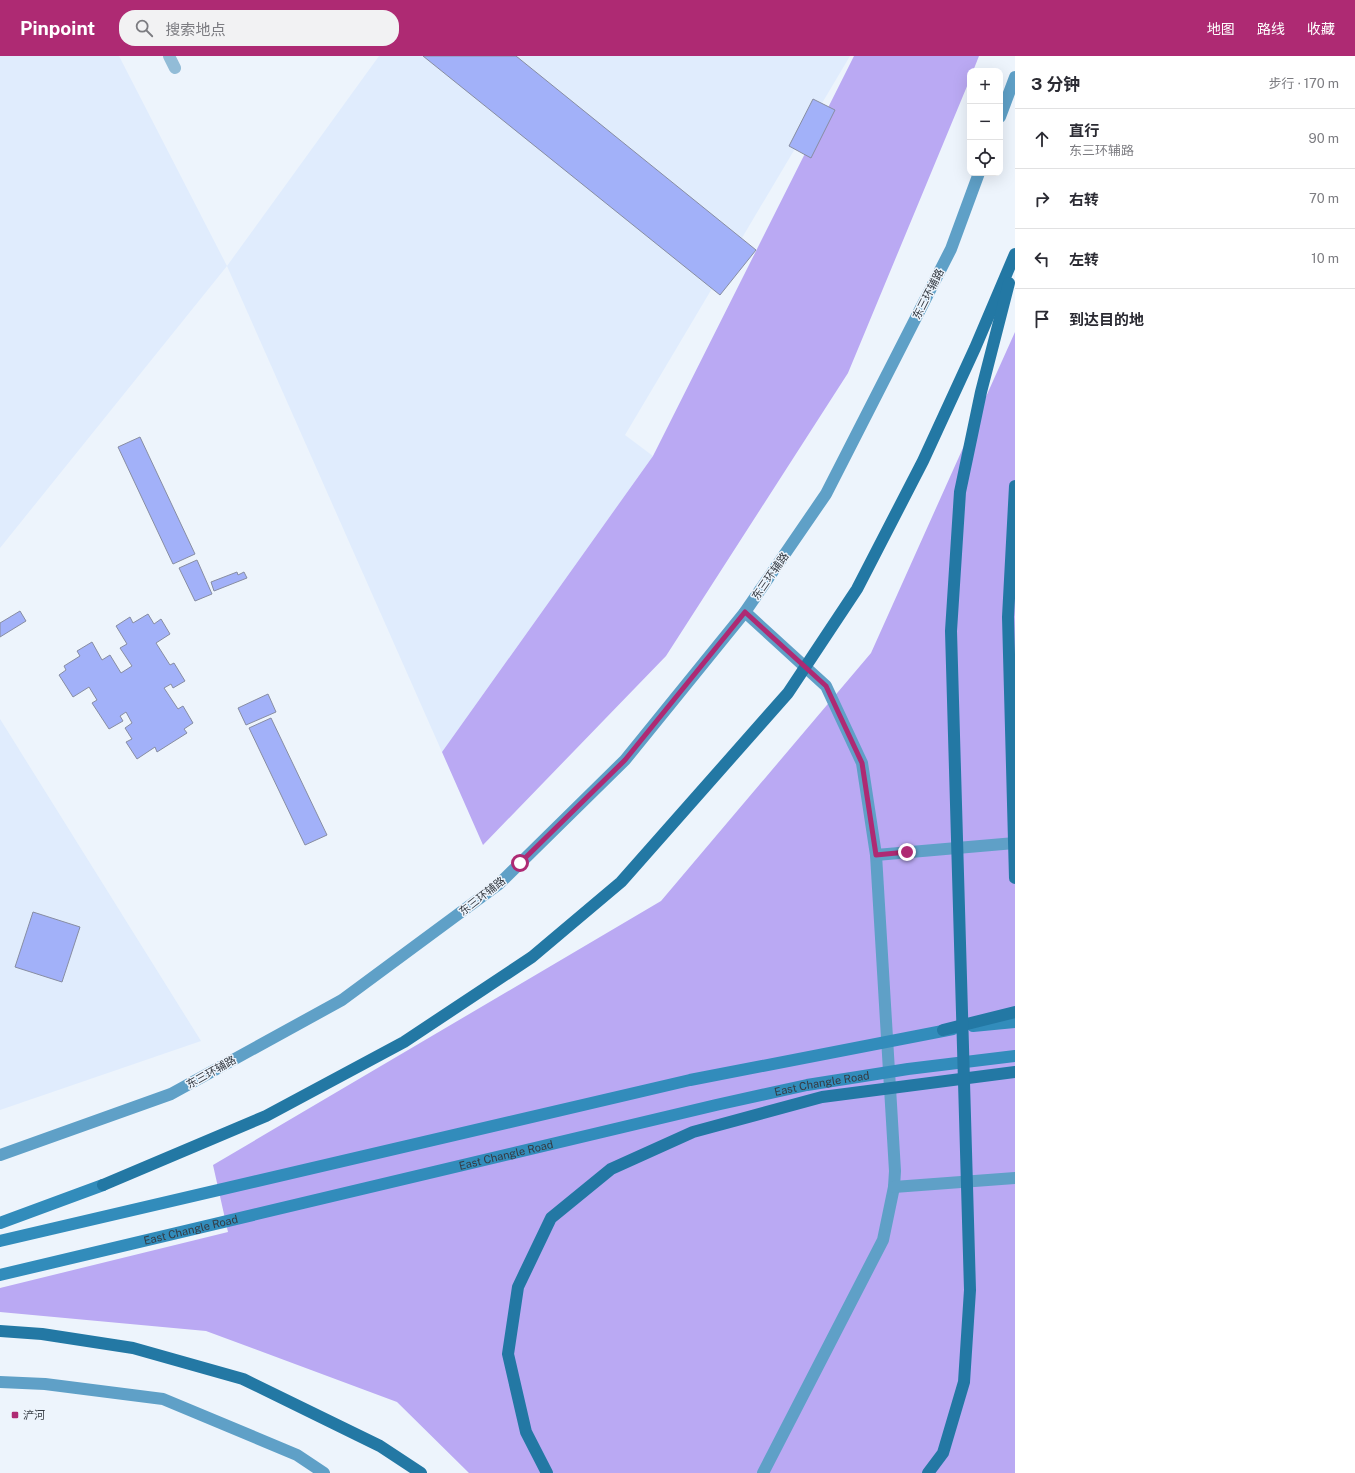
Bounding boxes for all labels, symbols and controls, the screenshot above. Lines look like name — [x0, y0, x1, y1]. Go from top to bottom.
search box — [119, 10, 399, 46]
text: Pinpoint — [20, 17, 95, 39]
icon: search — [133, 17, 155, 39]
text: 搜索地点 — [165, 21, 225, 38]
text: 地图 — [1207, 21, 1235, 37]
text: 路线 — [1257, 21, 1285, 37]
text: 收藏 — [1307, 21, 1335, 37]
map controls — [967, 68, 1003, 176]
button: + — [967, 68, 1003, 104]
text: 3 分钟 — [1031, 74, 1080, 94]
text: 步行 · 170 m — [1269, 76, 1339, 91]
button: − — [967, 104, 1003, 140]
text: 直行 — [1069, 122, 1099, 139]
icon: ahead — [1031, 128, 1053, 150]
text: 90 m — [1309, 131, 1339, 146]
button: locate — [967, 140, 1003, 176]
text: 东三环辅路 — [1069, 143, 1134, 158]
icon: right — [1031, 188, 1053, 210]
text: 右转 — [1069, 191, 1099, 208]
text: 70 m — [1309, 191, 1339, 206]
icon: left — [1031, 248, 1053, 270]
text: 左转 — [1069, 251, 1099, 268]
text: 10 m — [1311, 251, 1339, 266]
street label: 东三环辅路 — [910, 267, 946, 321]
icon: arrive — [1031, 308, 1053, 330]
text: 到达目的地 — [1069, 311, 1144, 328]
street label: 东三环辅路 — [749, 550, 791, 602]
route end — [898, 843, 916, 861]
route start — [511, 854, 529, 872]
street label: 东三环辅路 — [457, 874, 507, 918]
street label: 东三环辅路 — [184, 1053, 238, 1091]
street label: East Changle Road — [773, 1069, 870, 1098]
street label: East Changle Road — [458, 1138, 554, 1172]
street label: East Changle Road — [142, 1213, 239, 1247]
place label: 浐河 — [23, 1409, 45, 1421]
marker: 浐河 — [10, 1410, 20, 1420]

